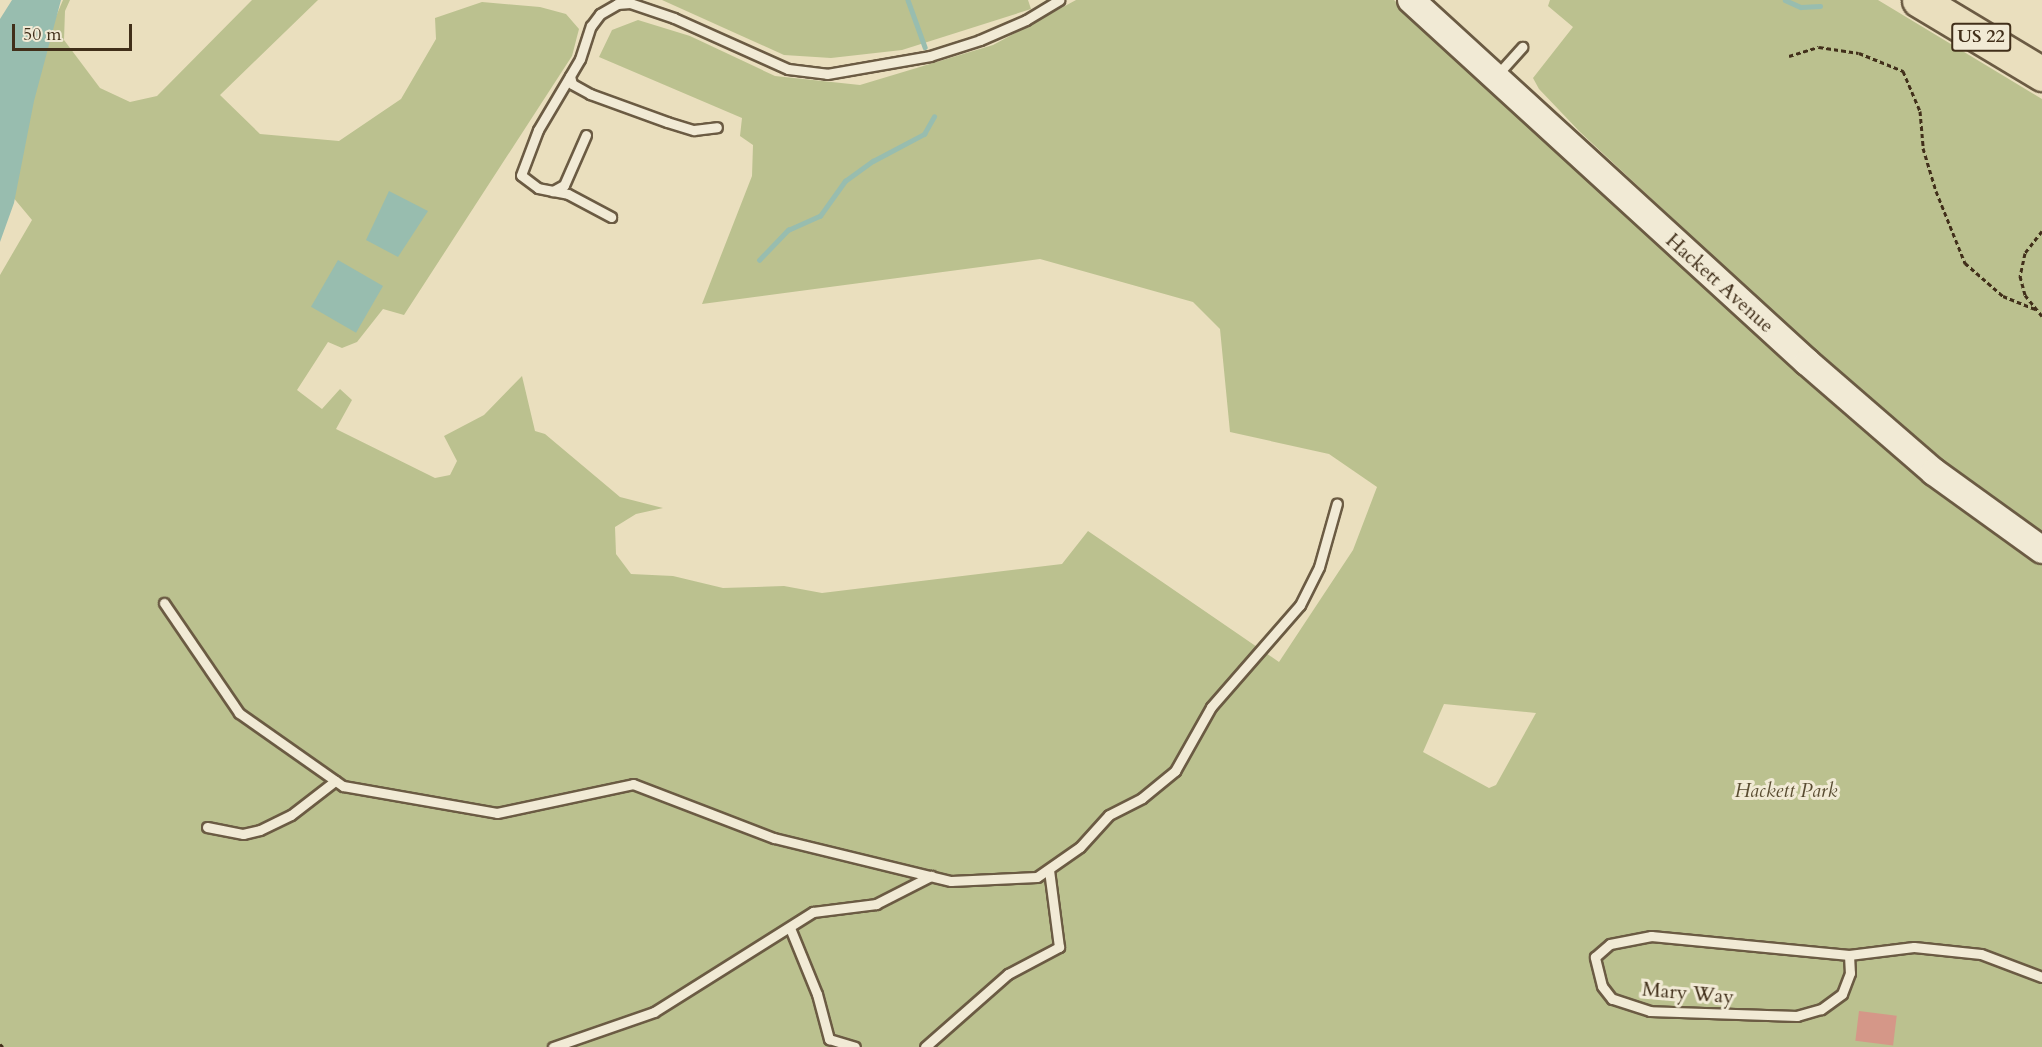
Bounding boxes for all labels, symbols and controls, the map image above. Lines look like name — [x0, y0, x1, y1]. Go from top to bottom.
scale bar — [15, 12, 135, 50]
text: 50 m — [23, 22, 62, 47]
road number: US 22 — [1951, 22, 2011, 52]
street label: Hackett Avenue — [1661, 228, 1779, 338]
park label: Hackett Park — [1735, 778, 1837, 802]
street label: Mary Way — [1641, 977, 1735, 1009]

